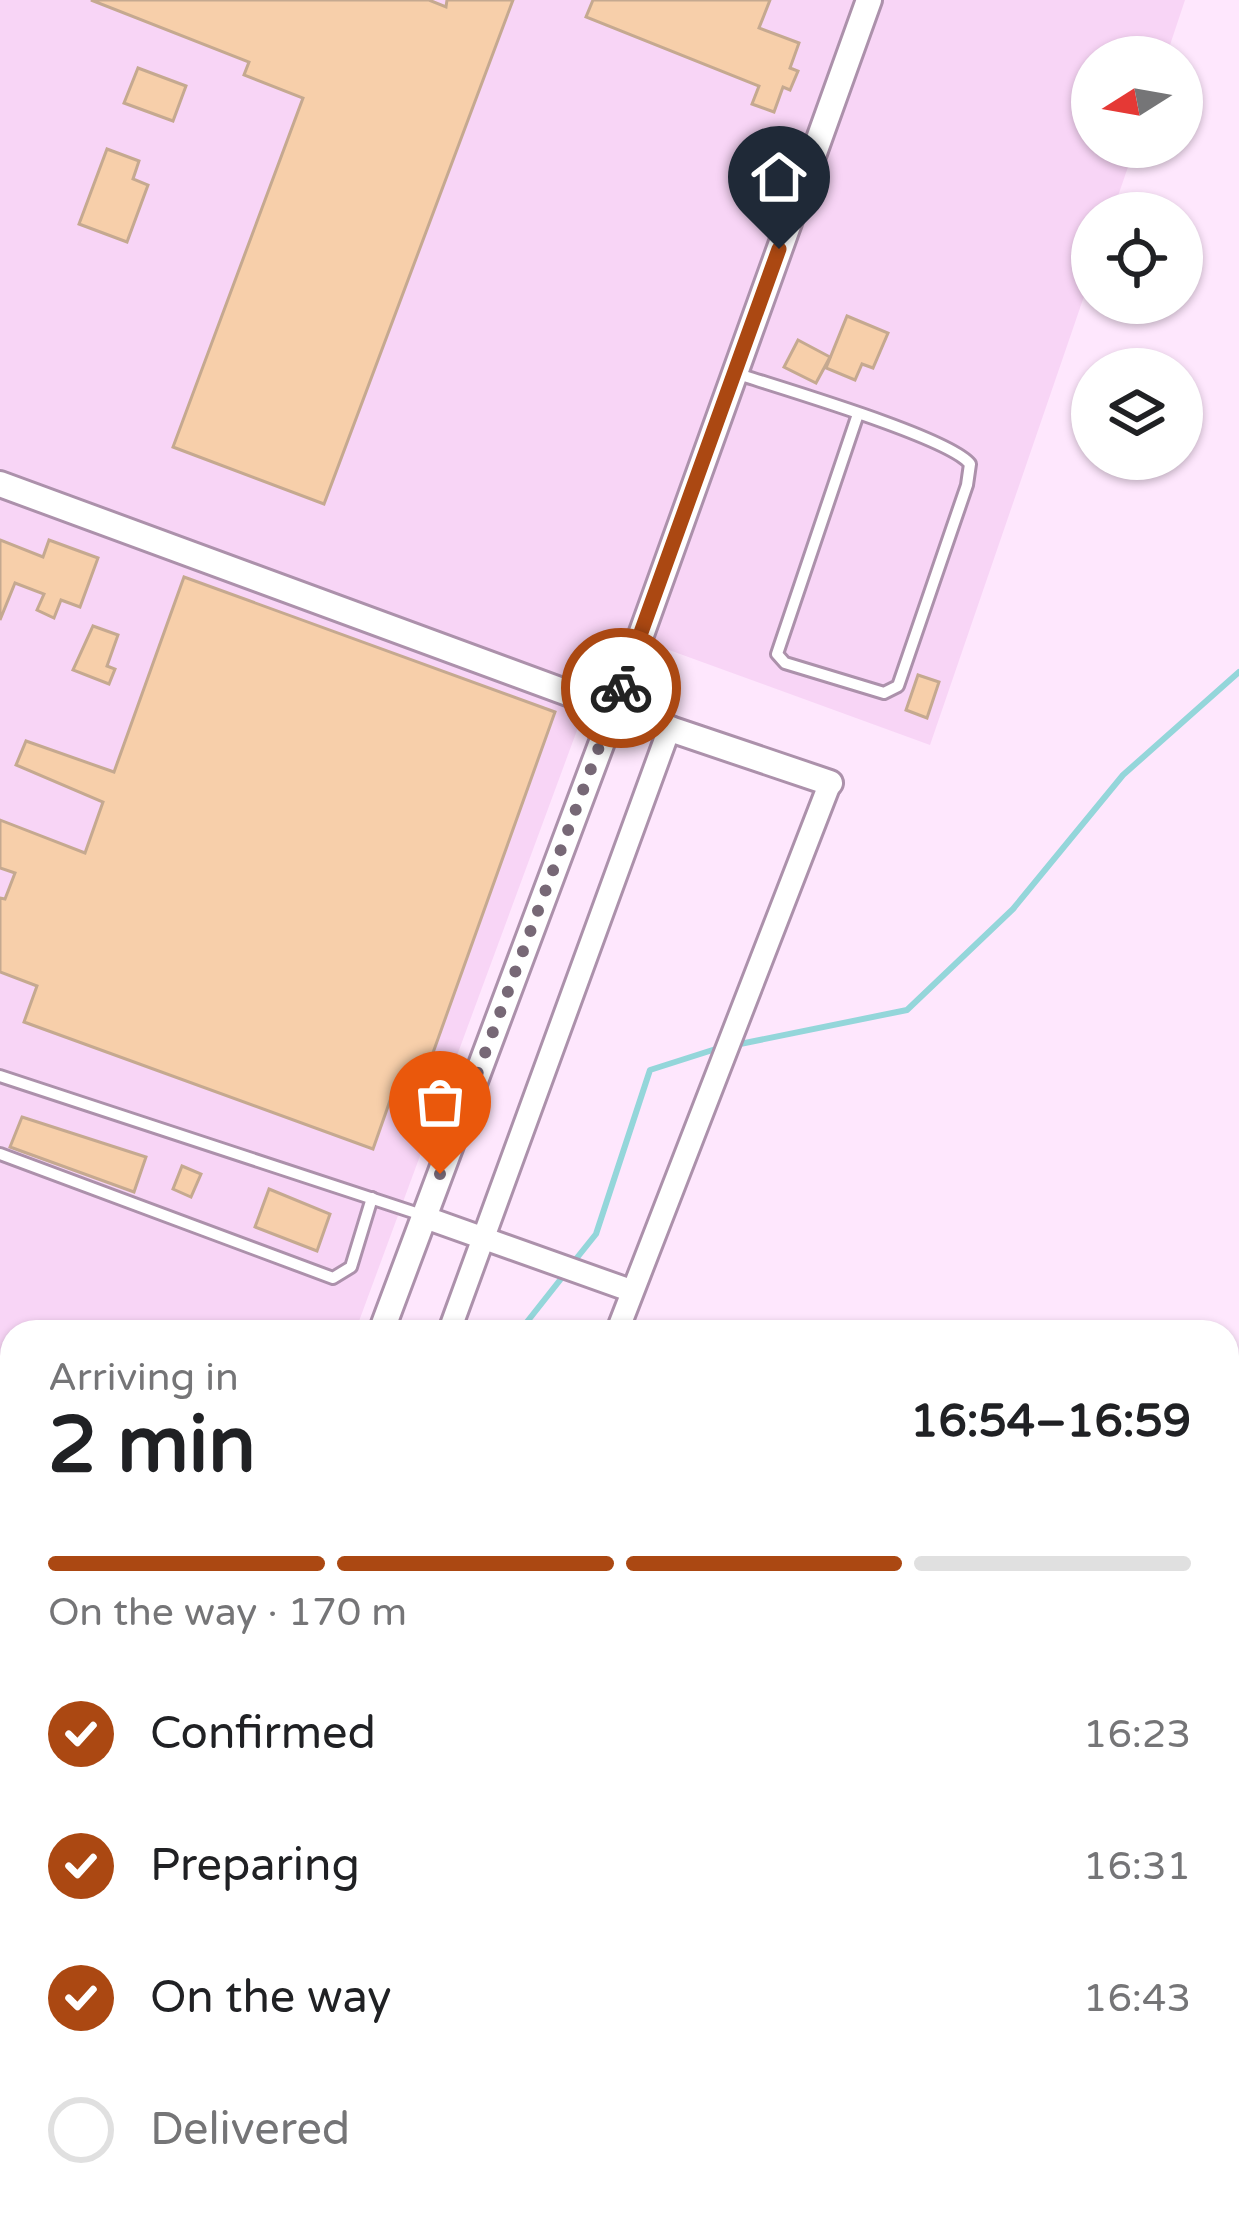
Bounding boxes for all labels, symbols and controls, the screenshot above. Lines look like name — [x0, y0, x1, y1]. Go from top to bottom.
north arrow — [1071, 36, 1203, 168]
map controls — [1071, 36, 1203, 480]
pin — [728, 126, 830, 249]
icon: home — [746, 144, 812, 210]
button: locate — [1071, 192, 1203, 324]
button: layers — [1071, 348, 1203, 480]
courier — [561, 628, 681, 748]
icon: bike — [588, 655, 654, 721]
pin — [389, 1051, 491, 1174]
icon: bag — [407, 1069, 473, 1135]
text: Arriving in — [48, 1354, 239, 1401]
text: 16:54–16:59 — [910, 1395, 1191, 1449]
text: 2 min — [48, 1399, 256, 1493]
text: On the way · 170 m — [48, 1589, 407, 1636]
icon: check — [48, 1701, 114, 1767]
text: Confirmed — [150, 1707, 376, 1761]
text: 16:23 — [1083, 1711, 1191, 1758]
icon: check — [48, 1833, 114, 1899]
text: Preparing — [150, 1839, 360, 1893]
text: 16:31 — [1083, 1843, 1191, 1890]
icon: check — [48, 1965, 114, 2031]
text: On the way — [150, 1971, 391, 2025]
text: 16:43 — [1083, 1975, 1191, 2022]
text: Delivered — [150, 2103, 350, 2157]

